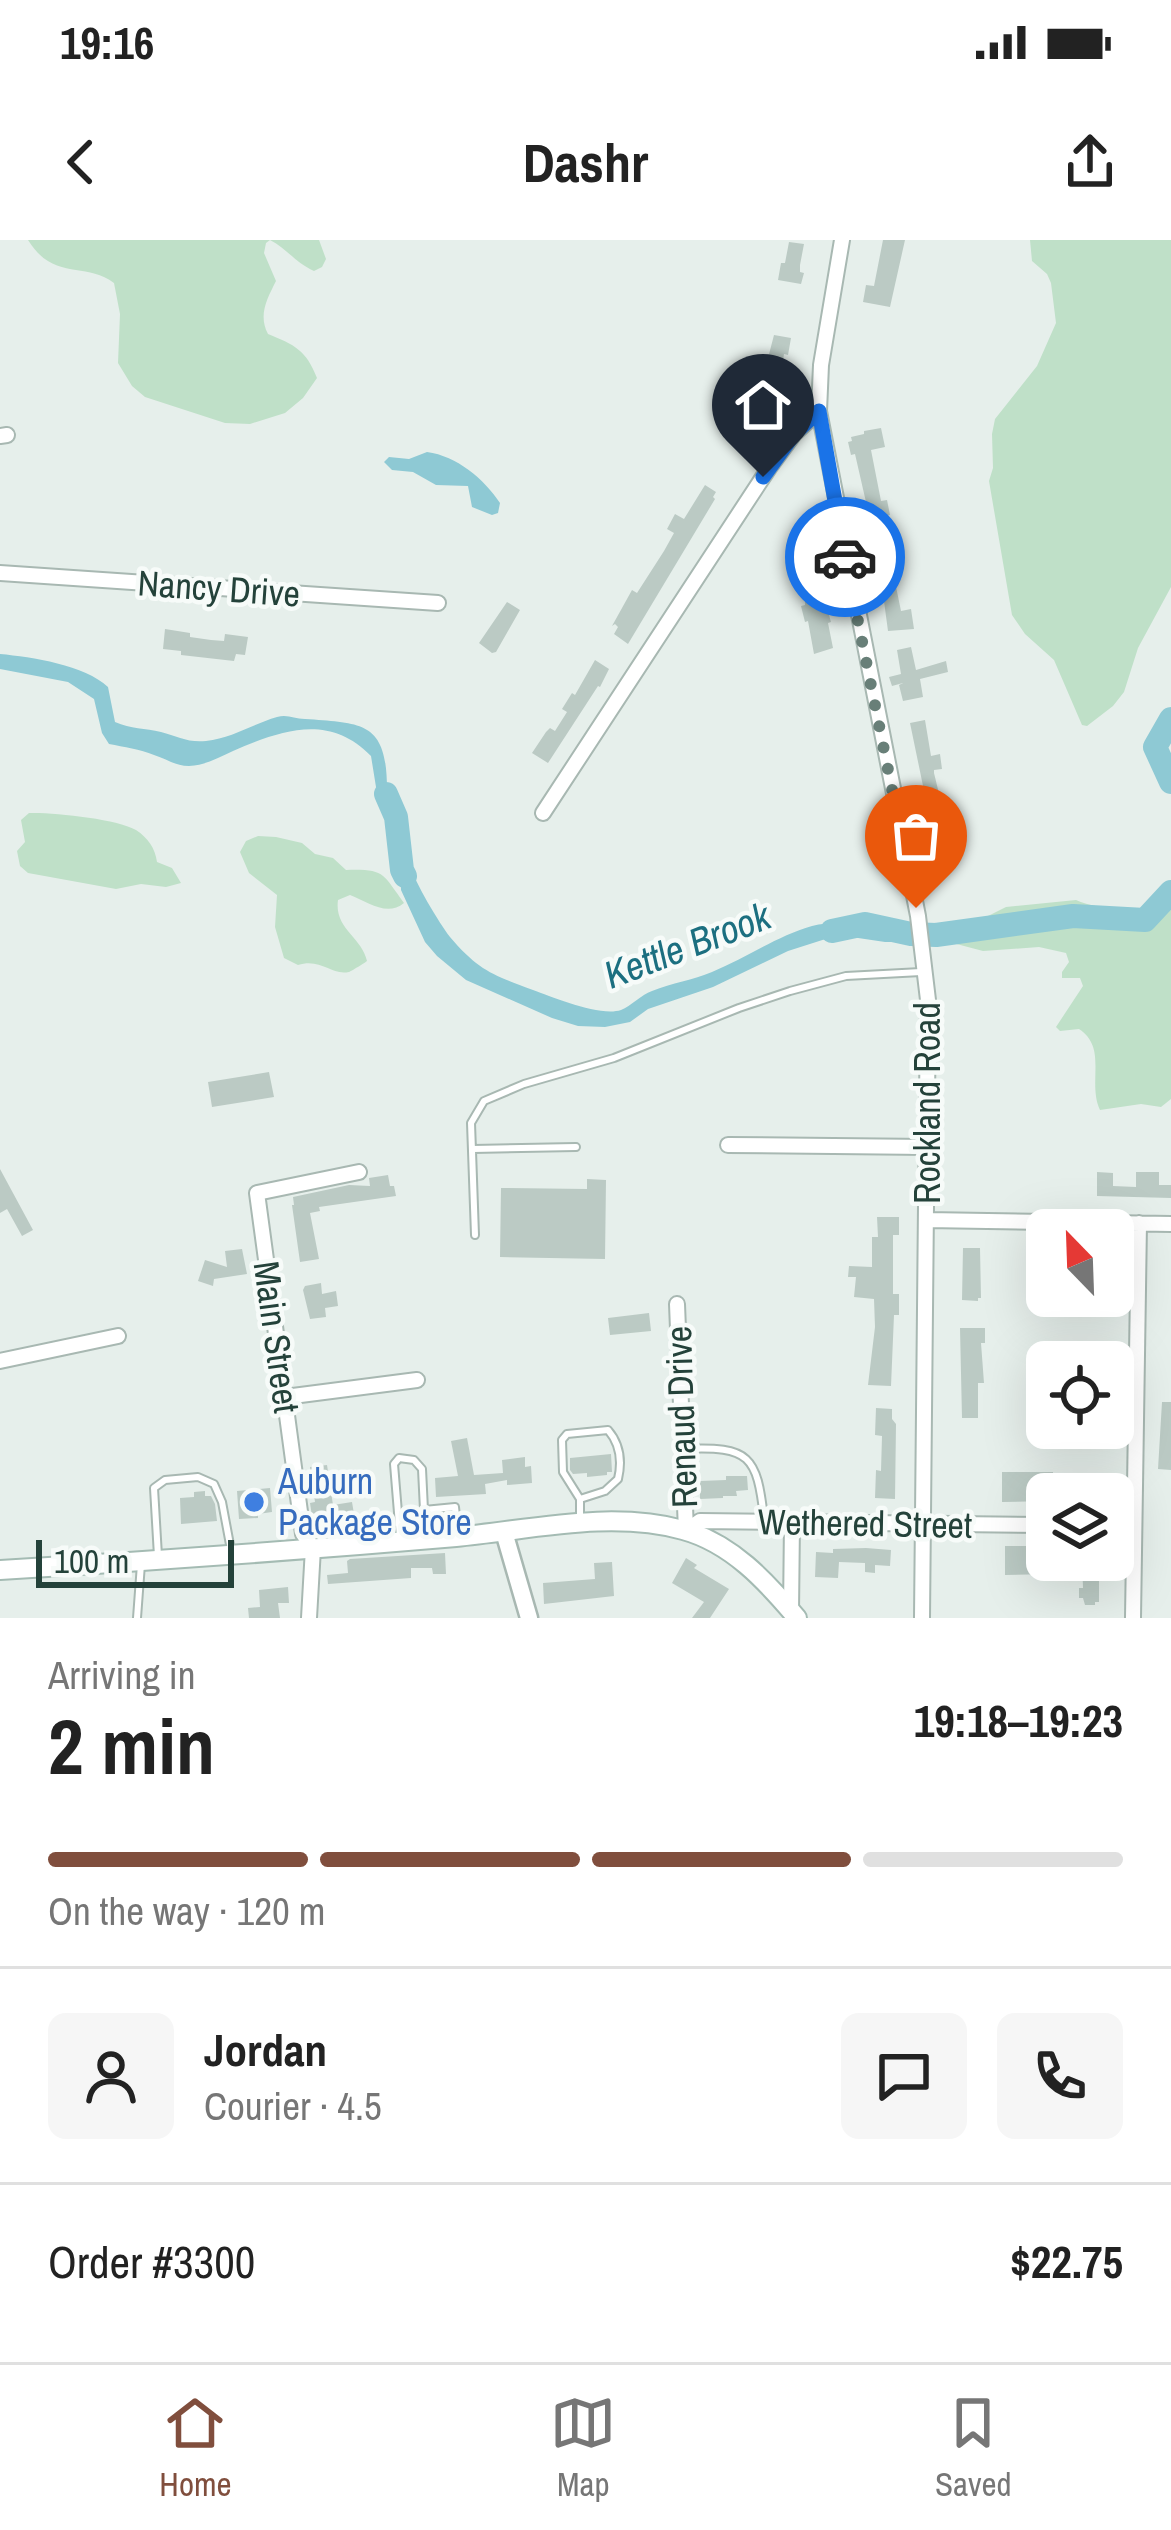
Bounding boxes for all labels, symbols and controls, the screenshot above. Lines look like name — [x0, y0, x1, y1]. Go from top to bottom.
text: 19:16 — [60, 12, 154, 73]
text: Dashr — [523, 126, 648, 199]
icon: back — [48, 129, 114, 195]
icon: share — [1057, 129, 1123, 195]
pin — [712, 354, 814, 477]
icon: home — [730, 372, 796, 438]
courier — [785, 497, 905, 617]
icon: car — [812, 524, 878, 590]
street label: Nancy Drive — [136, 558, 302, 618]
pin — [865, 785, 967, 908]
icon: bag — [883, 803, 949, 869]
water label: Kettle Brook — [596, 889, 779, 1000]
street label: Rockland Road — [903, 1002, 951, 1204]
north arrow — [1026, 1209, 1134, 1317]
map controls — [1026, 1209, 1134, 1581]
street label: Main Street — [243, 1258, 311, 1416]
street label: Renaud Drive — [654, 1325, 708, 1509]
button: locate — [1026, 1341, 1134, 1449]
place label: Auburn Package Store — [277, 1457, 472, 1546]
button: layers — [1026, 1473, 1134, 1581]
marker: Auburn Package Store — [241, 1489, 267, 1515]
street label: Wethered Street — [757, 1497, 973, 1549]
scale bar — [36, 1534, 234, 1587]
text: 100 m — [54, 1539, 129, 1583]
text: Arriving in — [48, 1649, 196, 1701]
text: 19:18–19:23 — [914, 1690, 1123, 1751]
text: 2 min — [48, 1693, 215, 1798]
text: On the way · 120 m — [48, 1885, 325, 1937]
button: person — [48, 2013, 174, 2139]
button: chat — [841, 2013, 967, 2139]
button: phone — [997, 2013, 1123, 2139]
text: Jordan — [204, 2019, 327, 2080]
text: Courier · 4.5 — [204, 2080, 382, 2132]
text: Order #3300 — [48, 2231, 255, 2292]
text: $22.75 — [1010, 2231, 1123, 2292]
tab: Home — [159, 2390, 232, 2506]
tab: Map — [550, 2390, 616, 2506]
tab: Saved — [935, 2390, 1012, 2506]

